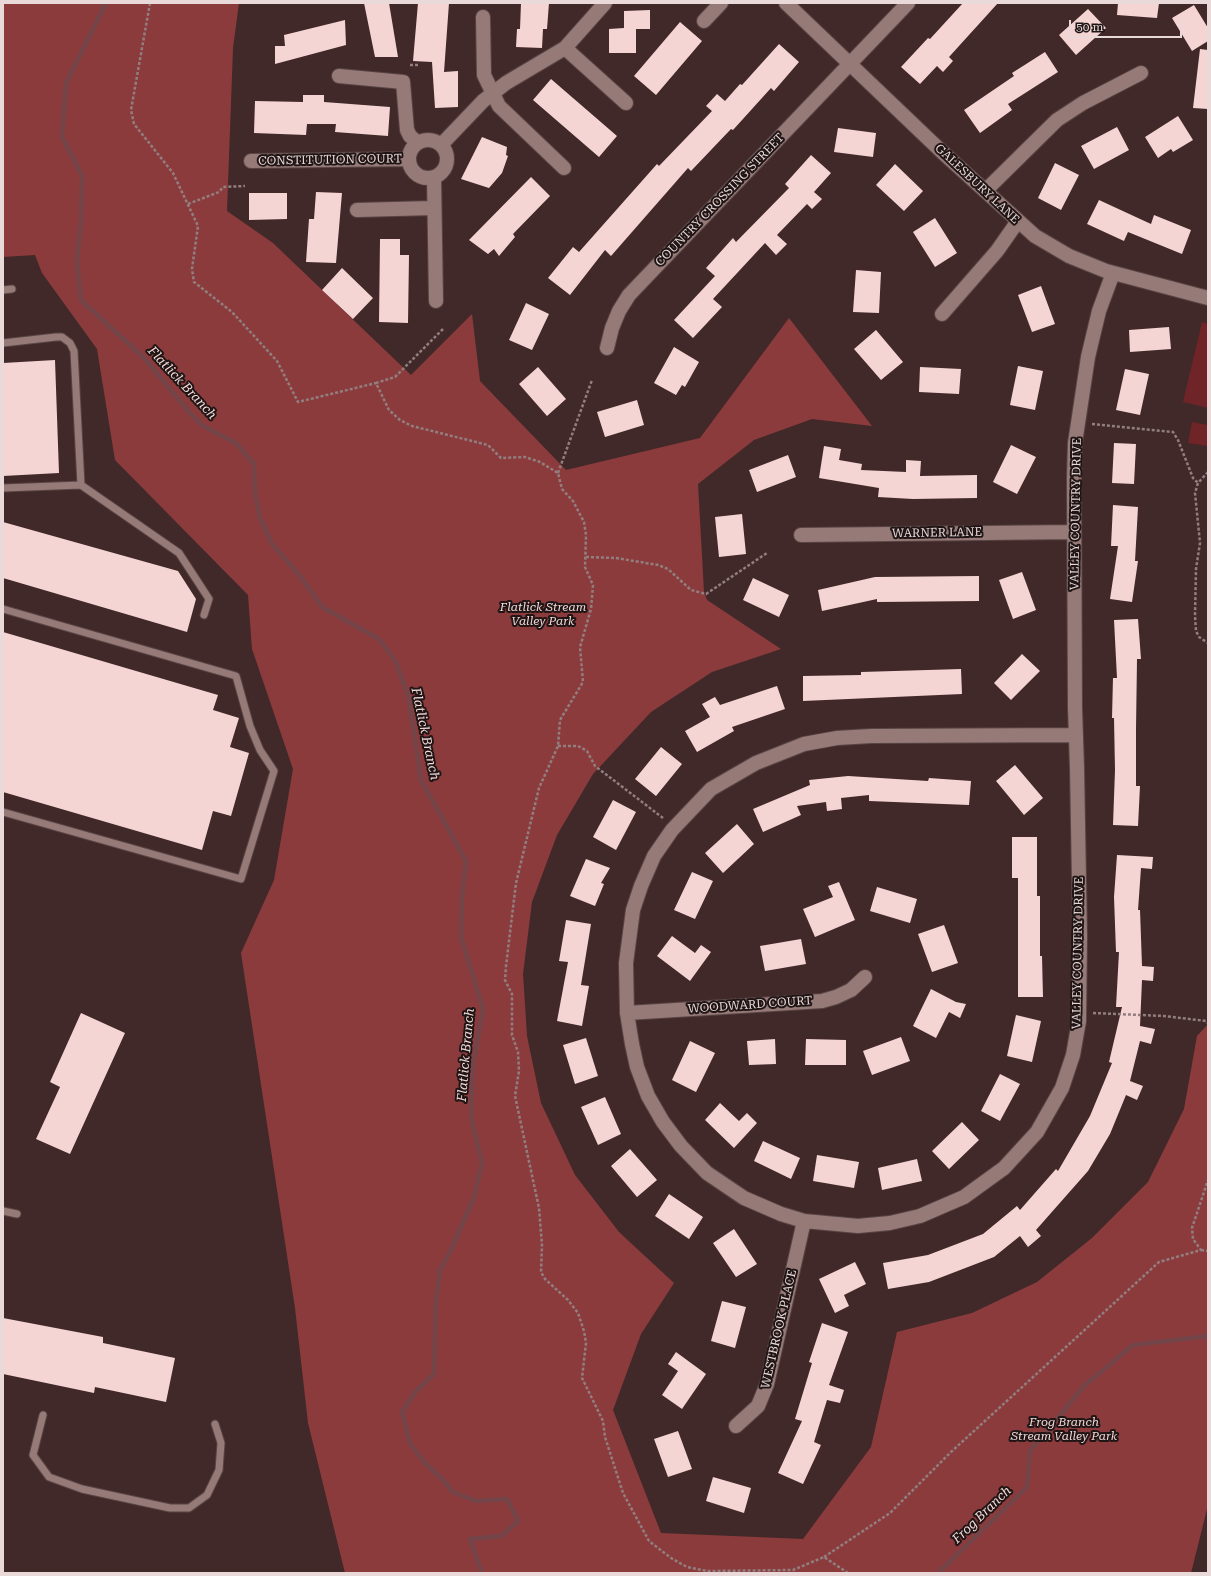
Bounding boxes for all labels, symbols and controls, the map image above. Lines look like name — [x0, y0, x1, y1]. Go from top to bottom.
scale bar — [1071, 12, 1184, 38]
text: 50 m — [1076, 20, 1103, 34]
street label: COUNTRY CROSSING STREET — [653, 131, 787, 269]
street label: GALESBURY LANE — [932, 141, 1022, 227]
street label: CONSTITUTION COURT — [258, 152, 402, 168]
water label: Flatlick Branch — [144, 343, 220, 423]
street label: VALLEY COUNTRY DRIVE — [1067, 438, 1085, 590]
street label: WARNER LANE — [892, 525, 982, 541]
park label: Flatlick Stream Valley Park — [500, 600, 586, 628]
water label: Flatlick Branch — [408, 686, 442, 782]
street label: VALLEY COUNTRY DRIVE — [1069, 877, 1087, 1029]
street label: WOODWARD COURT — [687, 993, 813, 1017]
water label: Flatlick Branch — [454, 1008, 478, 1102]
street label: WESTBROOK PLACE — [758, 1268, 800, 1390]
park label: Frog Branch Stream Valley Park — [1011, 1415, 1117, 1443]
water label: Frog Branch — [949, 1483, 1015, 1547]

